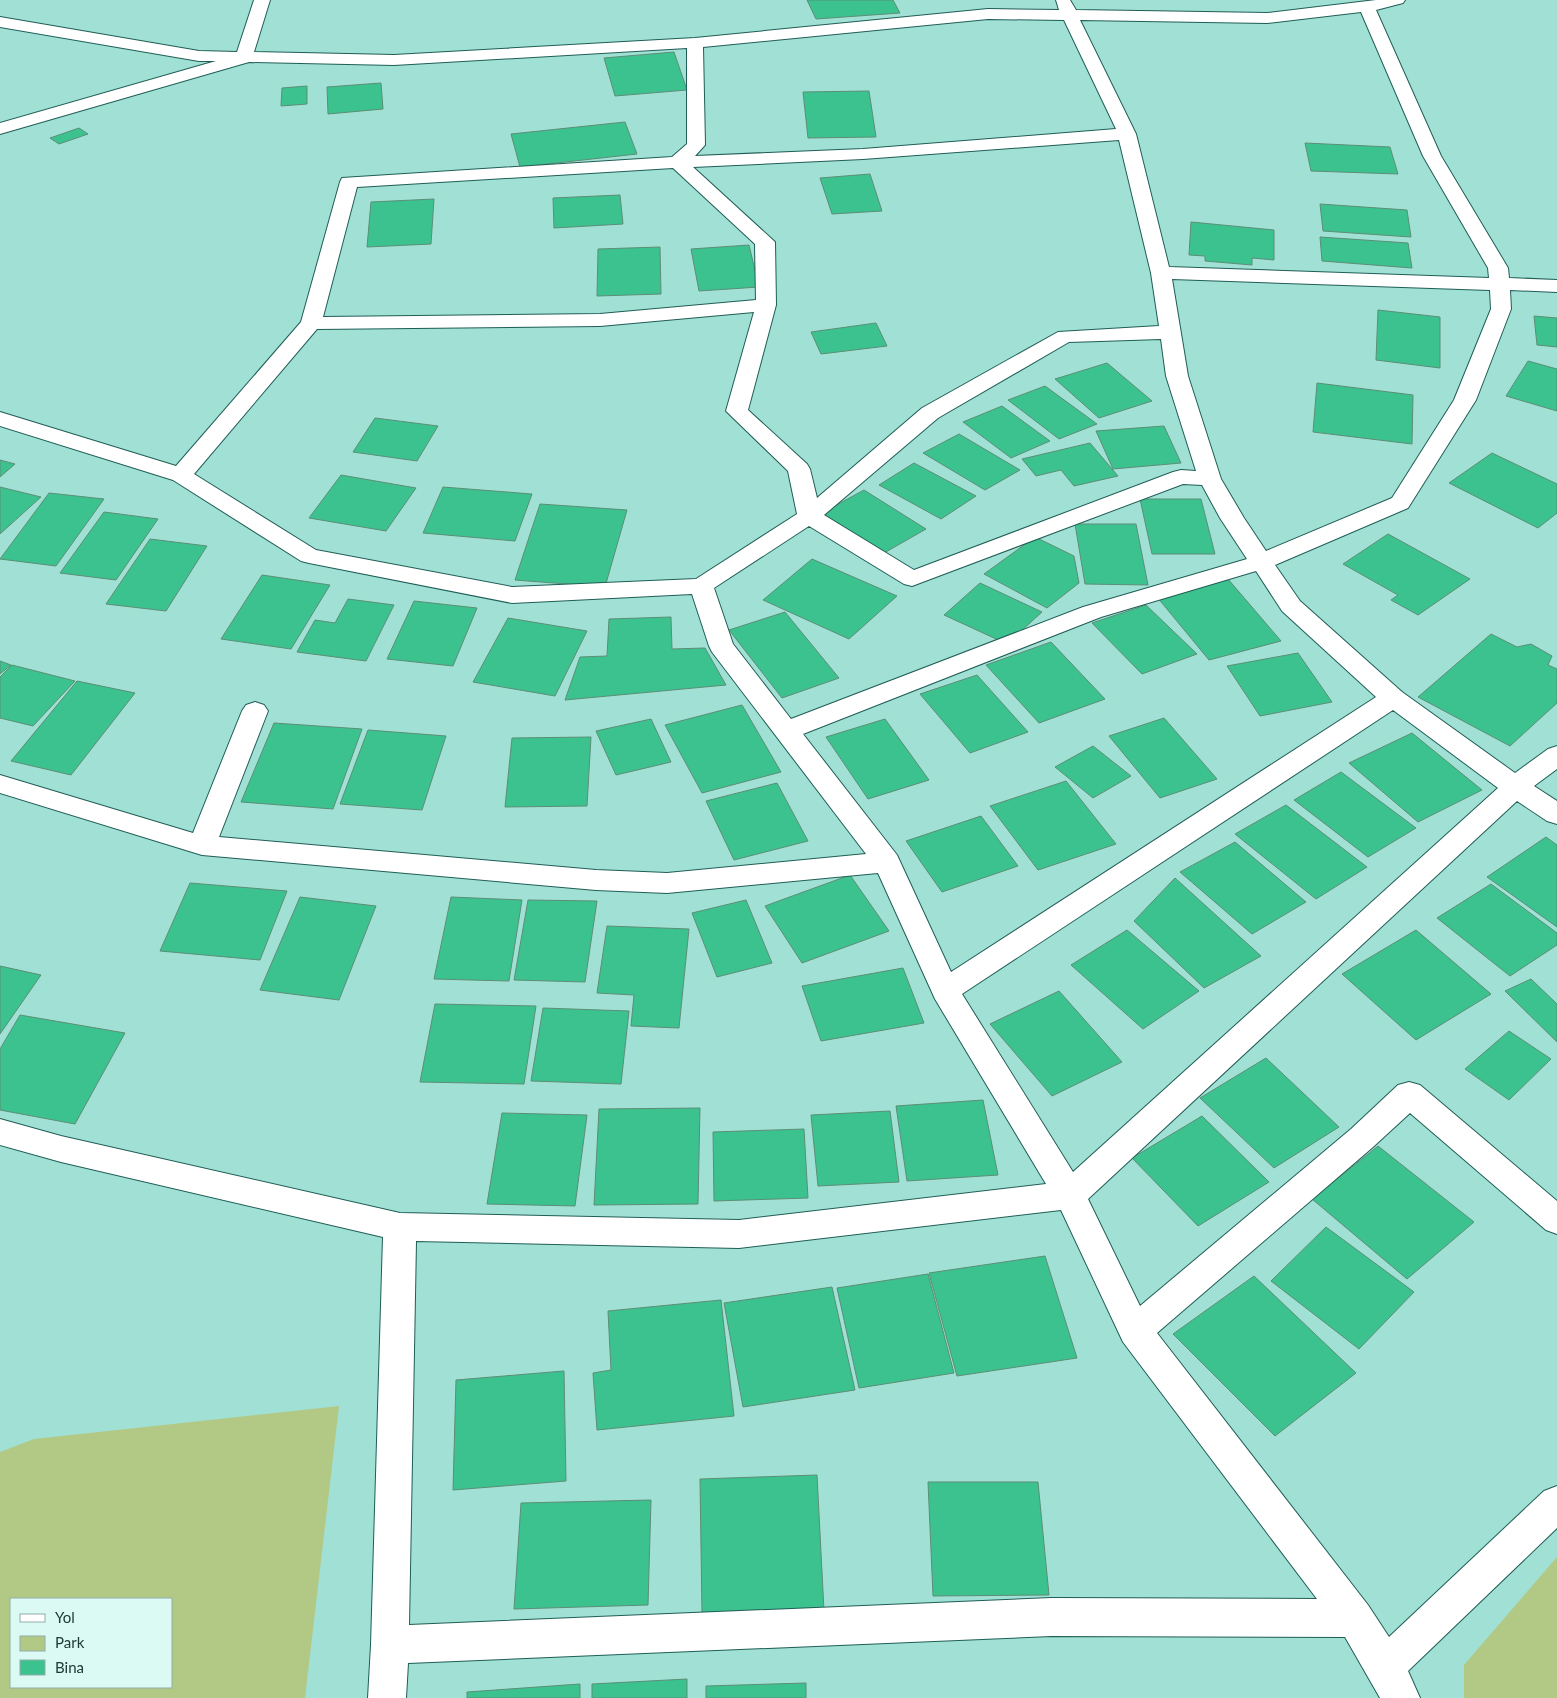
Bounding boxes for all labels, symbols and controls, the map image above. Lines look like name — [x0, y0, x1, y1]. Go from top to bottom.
legend — [10, 1598, 172, 1688]
text: Yol — [55, 1608, 75, 1626]
text: Park — [55, 1633, 85, 1651]
text: Bina — [55, 1658, 84, 1676]

